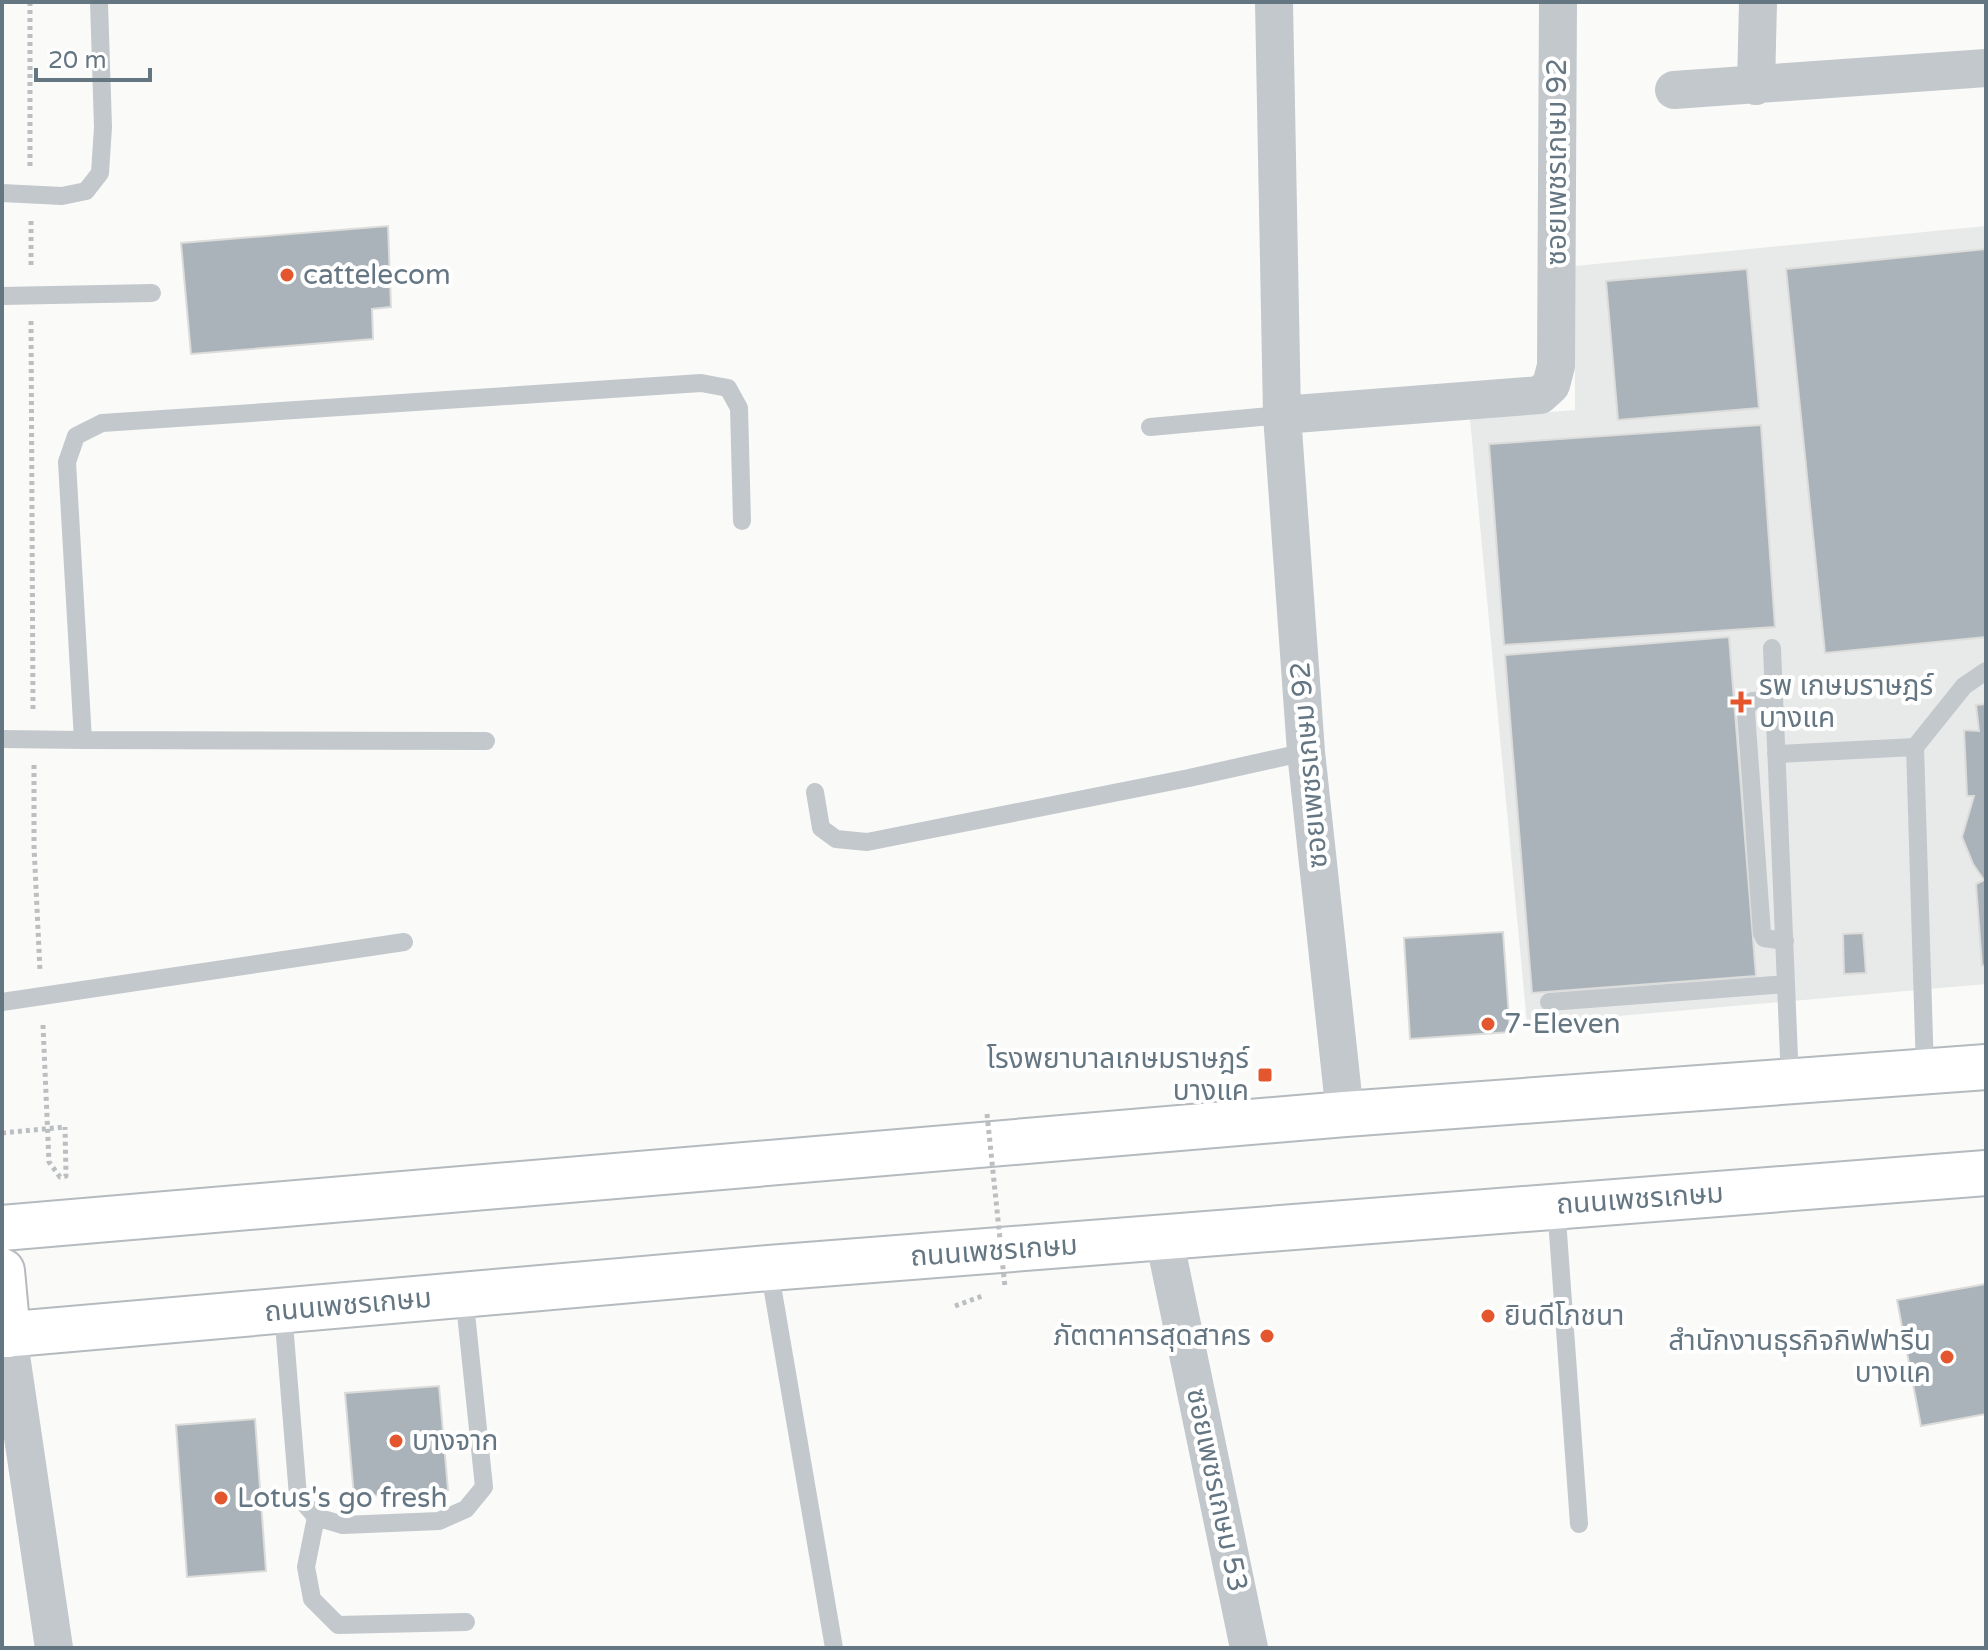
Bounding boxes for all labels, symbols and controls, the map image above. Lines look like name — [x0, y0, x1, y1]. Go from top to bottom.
scale bar — [36, 32, 150, 82]
text: 20 m — [48, 46, 106, 75]
street label: ซอยเพชรเกษม 92 — [1540, 58, 1574, 266]
place label: cattelecom — [303, 258, 451, 292]
marker: cattelecom — [278, 266, 296, 284]
street label: ซอยเพชรเกษม 92 — [1283, 660, 1335, 870]
place label: รพ เกษมราษฎร์ บางแค — [1759, 669, 1934, 735]
marker: รพ เกษมราษฎร์ บางแค — [1730, 691, 1752, 713]
place label: 7-Eleven — [1504, 1007, 1621, 1041]
marker: 7-Eleven — [1479, 1015, 1497, 1033]
place label: โรงพยาบาลเกษมราษฎร์ บางแค — [987, 1042, 1250, 1108]
marker: โรงพยาบาลเกษมราษฎร์ บางแค — [1256, 1066, 1274, 1084]
street label: ถนนเพชรเกษม — [1555, 1176, 1725, 1222]
street label: ถนนเพชรเกษม — [909, 1228, 1079, 1274]
street label: ถนนเพชรเกษม — [263, 1281, 433, 1329]
place label: ยินดีโภชนา — [1504, 1299, 1625, 1333]
marker: ยินดีโภชนา — [1479, 1307, 1497, 1325]
place label: ภัตตาคารสุดสาคร — [1053, 1319, 1251, 1353]
place label: สำนักงานธุรกิจกิฟฟารีน บางแค — [1668, 1324, 1931, 1390]
marker: ภัตตาคารสุดสาคร — [1258, 1327, 1276, 1345]
marker: สำนักงานธุรกิจกิฟฟารีน บางแค — [1938, 1348, 1956, 1366]
street label: ซอยเพชรเกษม 53 — [1179, 1385, 1255, 1595]
place label: บางจาก — [412, 1424, 498, 1458]
marker: บางจาก — [387, 1432, 405, 1450]
place label: Lotus's go fresh — [237, 1481, 447, 1515]
marker: Lotus's go fresh — [212, 1489, 230, 1507]

